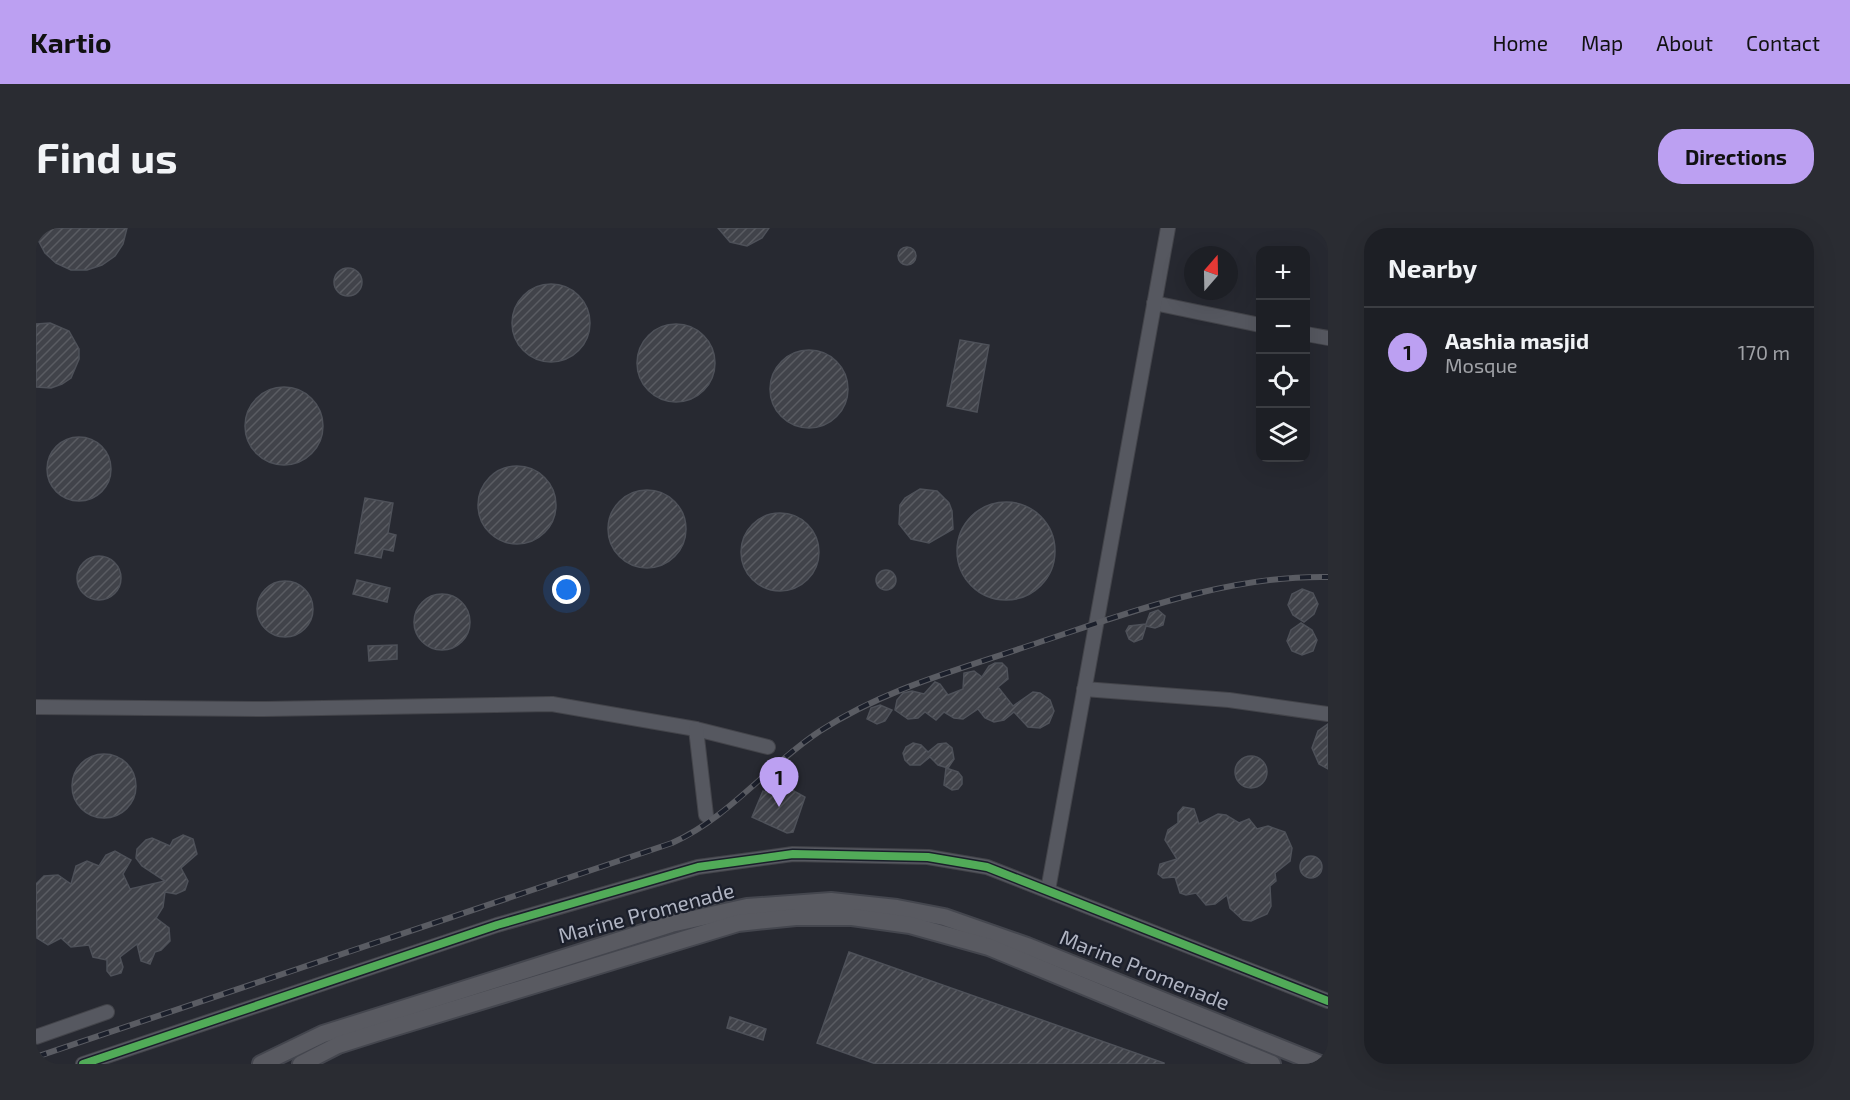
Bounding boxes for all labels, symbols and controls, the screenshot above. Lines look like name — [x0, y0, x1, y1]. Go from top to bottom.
text: Kartio — [30, 25, 111, 59]
text: Home — [1492, 30, 1548, 55]
text: Map — [1581, 30, 1623, 55]
text: About — [1656, 30, 1713, 55]
text: Contact — [1746, 30, 1820, 55]
button: Directions — [1658, 129, 1814, 184]
text: Find us — [36, 131, 178, 181]
north arrow — [1184, 246, 1238, 300]
map controls — [1256, 246, 1310, 462]
button: + — [1256, 246, 1310, 300]
text: Nearby — [1388, 252, 1477, 283]
button: − — [1256, 300, 1310, 354]
text: Aashia masjid — [1445, 327, 1589, 353]
text: 1 — [1403, 340, 1412, 364]
text: 170 m — [1738, 340, 1790, 364]
text: Mosque — [1445, 353, 1518, 377]
button: locate — [1256, 354, 1310, 408]
button: layers — [1256, 408, 1310, 462]
your location — [552, 575, 581, 604]
pin: 1 — [760, 758, 798, 807]
street label: Marine Promenade — [555, 877, 737, 947]
street label: Marine Promenade — [1056, 924, 1234, 1014]

